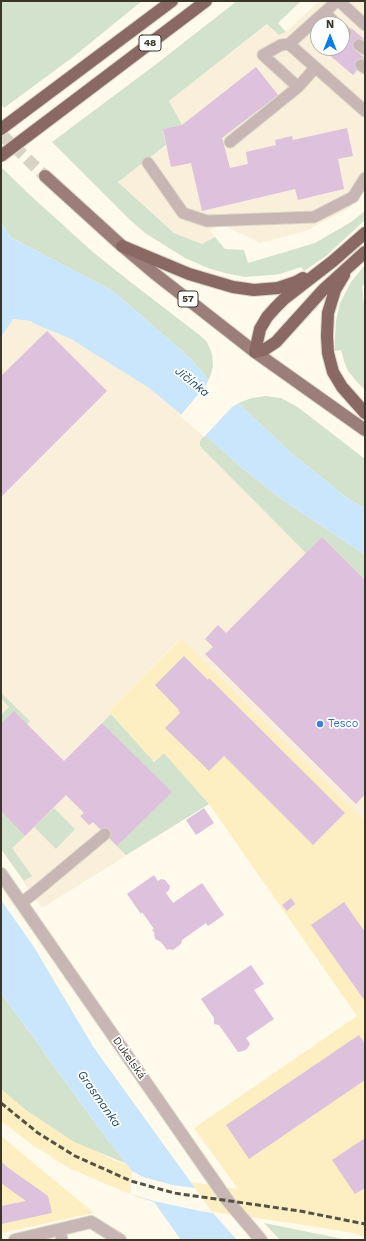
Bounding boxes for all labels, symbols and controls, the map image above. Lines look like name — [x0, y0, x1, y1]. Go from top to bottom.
north arrow — [310, 16, 350, 56]
text: N — [326, 18, 334, 31]
road number: 48 — [139, 35, 161, 51]
road number: 57 — [178, 291, 198, 307]
water label: Jičínka — [172, 364, 212, 400]
place label: Tesco — [328, 717, 358, 731]
marker: Tesco — [315, 719, 325, 729]
street label: Dukelská — [110, 1034, 148, 1082]
water label: Grasmanka — [74, 1068, 124, 1130]

